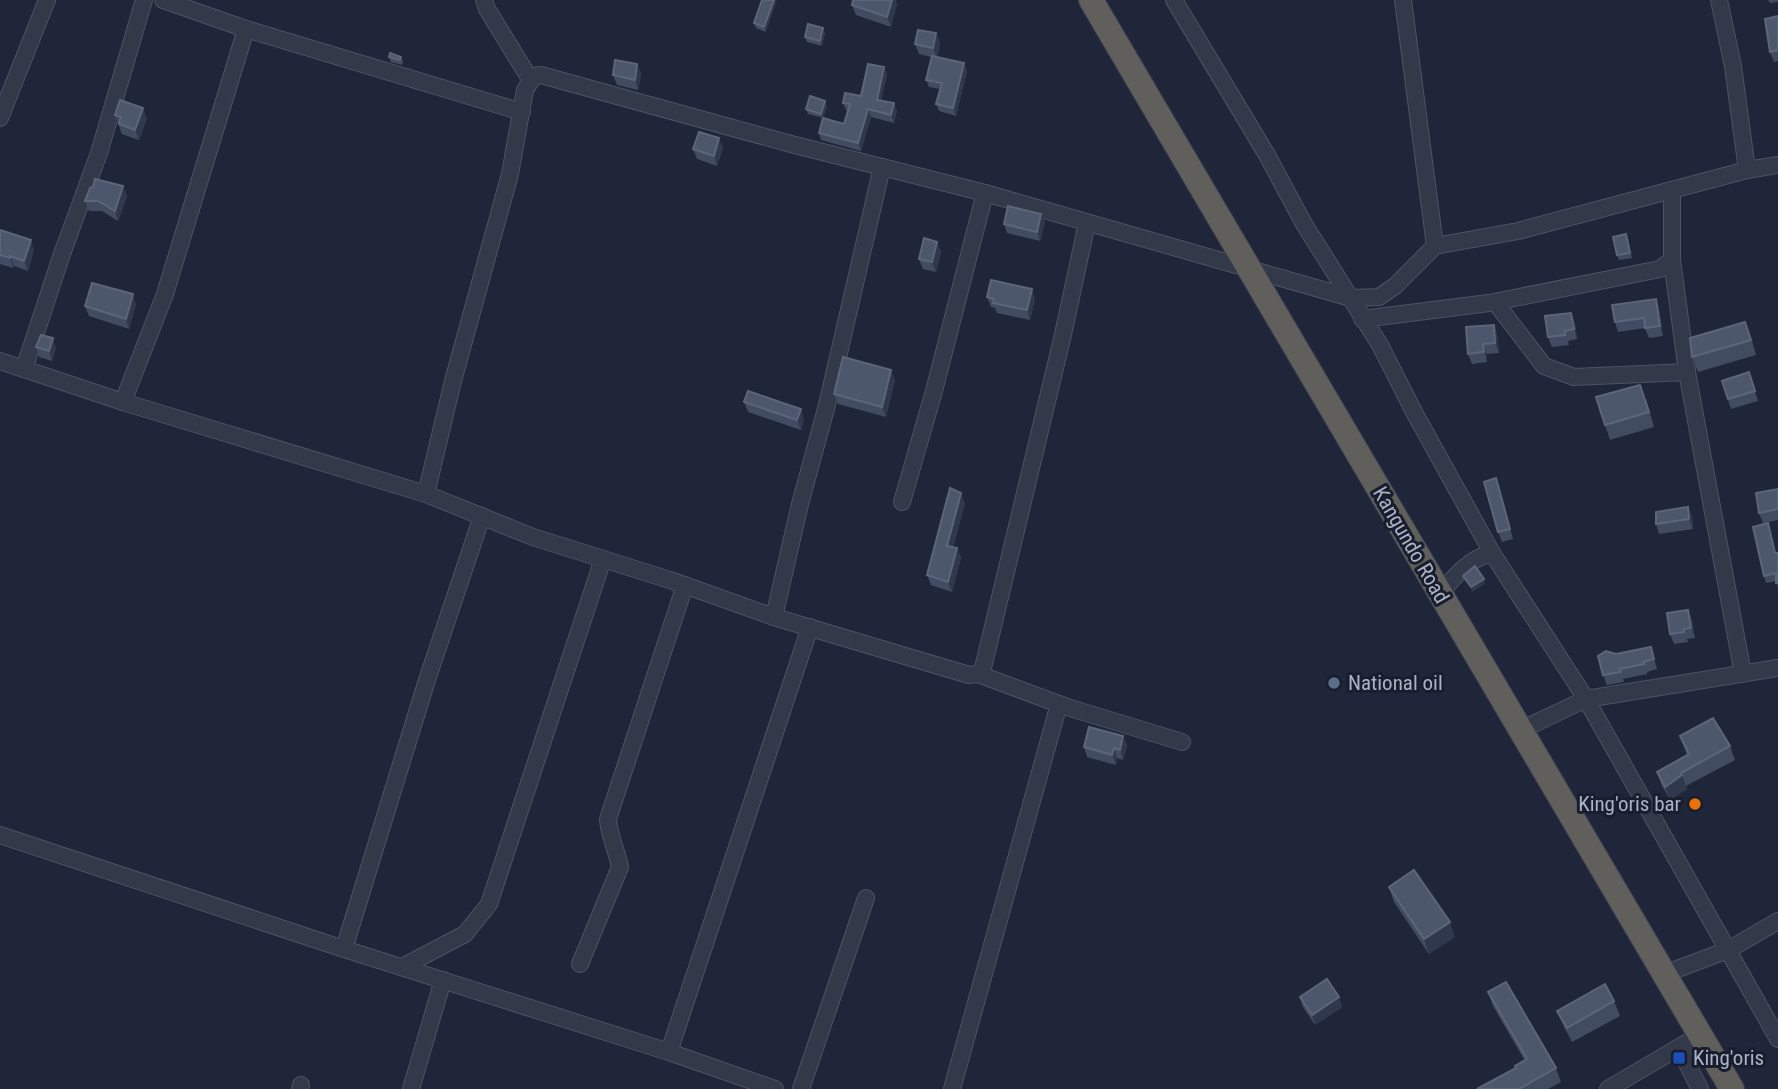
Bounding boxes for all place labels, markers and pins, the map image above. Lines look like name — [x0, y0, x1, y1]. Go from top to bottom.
place label: National oil — [1348, 671, 1443, 695]
marker: National oil — [1326, 675, 1342, 691]
place label: King'oris bar — [1578, 792, 1681, 816]
marker: King'oris bar — [1687, 796, 1703, 812]
place label: King'oris — [1693, 1046, 1764, 1070]
marker: King'oris — [1671, 1050, 1687, 1066]

